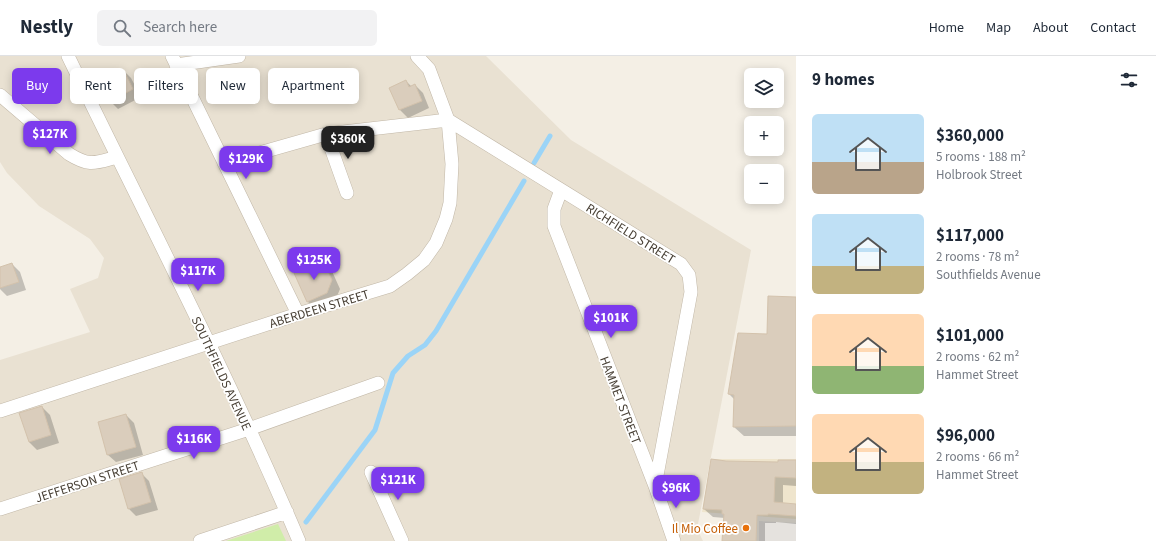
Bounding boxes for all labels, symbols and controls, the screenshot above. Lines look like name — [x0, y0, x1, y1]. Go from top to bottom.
search box — [97, 10, 377, 46]
text: Nestly — [20, 14, 73, 41]
icon: search — [111, 17, 133, 39]
text: Search here — [143, 17, 217, 38]
text: Home — [929, 18, 964, 38]
text: Map — [986, 18, 1011, 38]
text: About — [1033, 18, 1068, 38]
text: Contact — [1090, 18, 1136, 38]
chip: Buy — [12, 68, 62, 104]
chip: Rent — [70, 68, 126, 104]
chip: Filters — [134, 68, 198, 104]
chip: New — [206, 68, 260, 104]
chip: Apartment — [268, 68, 359, 104]
map controls — [744, 68, 784, 204]
button: layers — [744, 68, 784, 108]
text: 9 homes — [812, 68, 874, 92]
icon: filters — [1118, 69, 1140, 91]
button: + — [744, 116, 784, 156]
pin: $127K — [22, 121, 78, 155]
text: $360,000 — [936, 124, 1004, 148]
text: $127K — [32, 125, 68, 143]
pin: $360K — [320, 126, 376, 160]
text: $360K — [330, 130, 366, 148]
icon: home — [844, 130, 892, 178]
pin: $129K — [218, 146, 274, 180]
text: 5 rooms · 188 m² — [936, 148, 1026, 166]
text: $129K — [228, 150, 264, 168]
button: − — [744, 164, 784, 204]
text: Holbrook Street — [936, 166, 1022, 184]
street label: RICHFIELD STREET — [582, 199, 679, 269]
text: $117,000 — [936, 224, 1004, 248]
icon: home — [844, 230, 892, 278]
pin: $125K — [286, 247, 342, 281]
text: 2 rooms · 78 m² — [936, 248, 1019, 266]
text: $125K — [296, 251, 332, 269]
pin: $117K — [170, 258, 226, 292]
text: $117K — [180, 262, 216, 280]
text: Southfields Avenue — [936, 266, 1041, 284]
street label: ABERDEEN STREET — [267, 285, 371, 333]
pin: $101K — [583, 305, 639, 339]
text: $101K — [593, 309, 629, 327]
street label: SOUTHFIELDS AVENUE — [187, 313, 256, 434]
text: $101,000 — [936, 324, 1004, 348]
icon: home — [844, 330, 892, 378]
text: 2 rooms · 62 m² — [936, 348, 1019, 366]
street label: HAMMET STREET — [595, 354, 645, 447]
text: Hammet Street — [936, 366, 1018, 384]
text: $96,000 — [936, 424, 995, 448]
pin: $116K — [166, 426, 222, 460]
text: $116K — [176, 430, 212, 448]
icon: home — [844, 430, 892, 478]
text: 2 rooms · 66 m² — [936, 448, 1019, 466]
street label: JEFFERSON STREET — [33, 457, 142, 507]
text: Hammet Street — [936, 466, 1018, 484]
pin: $121K — [370, 467, 426, 501]
text: $121K — [380, 471, 416, 489]
pin: $96K — [652, 475, 700, 509]
text: $96K — [662, 479, 690, 497]
place label: Il Mio Coffee — [672, 520, 738, 538]
marker: Il Mio Coffee — [741, 523, 751, 533]

